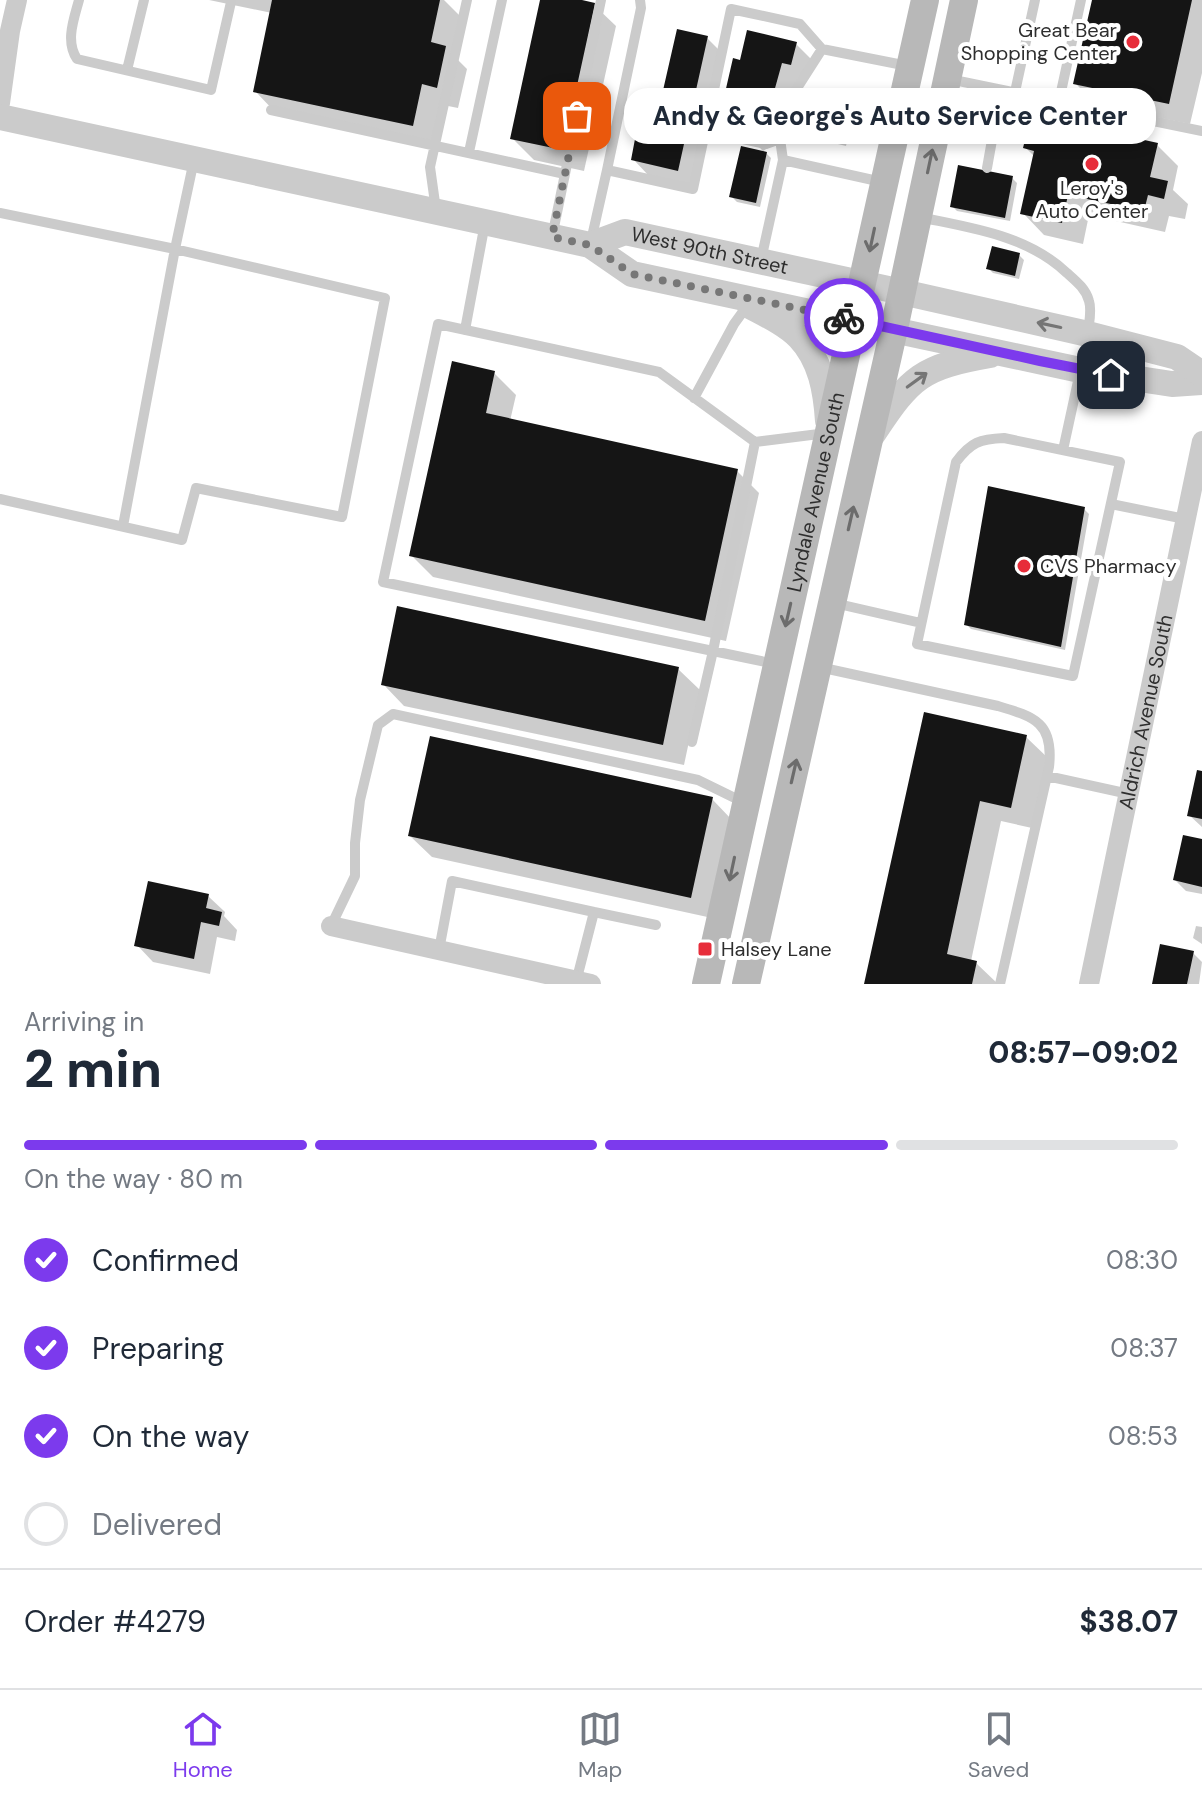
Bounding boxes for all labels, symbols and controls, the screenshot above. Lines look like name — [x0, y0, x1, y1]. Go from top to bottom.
place label: Great Bear Shopping Center — [961, 17, 1117, 66]
marker: Great Bear Shopping Center — [1124, 33, 1142, 51]
pin — [543, 82, 611, 150]
callout: Andy & George's Auto Service Center — [625, 88, 1157, 144]
icon: bag — [555, 94, 599, 138]
text: Andy & George's Auto Service Center — [653, 99, 1127, 133]
one-way arrow — [923, 148, 938, 174]
marker: Leroy's Auto Center — [1083, 155, 1101, 173]
place label: Leroy's Auto Center — [1036, 175, 1148, 224]
street label: West 90th Street — [629, 221, 791, 280]
one-way arrow — [864, 227, 879, 253]
courier — [804, 278, 884, 358]
icon: bike — [822, 296, 866, 340]
one-way arrow — [1036, 317, 1062, 332]
pin — [1077, 341, 1145, 409]
icon: home — [1089, 353, 1133, 397]
one-way arrow — [906, 372, 927, 389]
street label: Lyndale Avenue South — [781, 390, 850, 595]
one-way arrow — [844, 505, 859, 531]
place label: CVS Pharmacy — [1040, 553, 1177, 579]
marker: CVS Pharmacy — [1015, 557, 1033, 575]
one-way arrow — [780, 602, 795, 627]
street label: Aldrich Avenue South — [1113, 612, 1179, 812]
one-way arrow — [787, 759, 802, 785]
one-way arrow — [724, 855, 739, 881]
place label: Halsey Lane — [721, 936, 832, 962]
marker: Halsey Lane — [696, 940, 714, 958]
text: Arriving in — [24, 1005, 144, 1039]
text: 08:57–09:02 — [988, 1033, 1178, 1072]
text: 2 min — [24, 1035, 162, 1103]
text: On the way · 80 m — [24, 1162, 243, 1196]
icon: check — [24, 1238, 68, 1282]
text: Confirmed — [92, 1241, 239, 1280]
text: 08:30 — [1106, 1243, 1178, 1277]
icon: check — [24, 1326, 68, 1370]
text: Preparing — [92, 1329, 224, 1368]
text: 08:37 — [1110, 1331, 1178, 1365]
icon: check — [24, 1414, 68, 1458]
text: On the way — [92, 1417, 249, 1456]
text: 08:53 — [1108, 1419, 1178, 1453]
text: Delivered — [92, 1505, 222, 1544]
text: Order #4279 — [24, 1602, 206, 1641]
text: $38.07 — [1079, 1602, 1178, 1641]
tab: Home — [173, 1707, 233, 1784]
tab: Map — [578, 1707, 622, 1784]
tab: Saved — [968, 1707, 1029, 1784]

